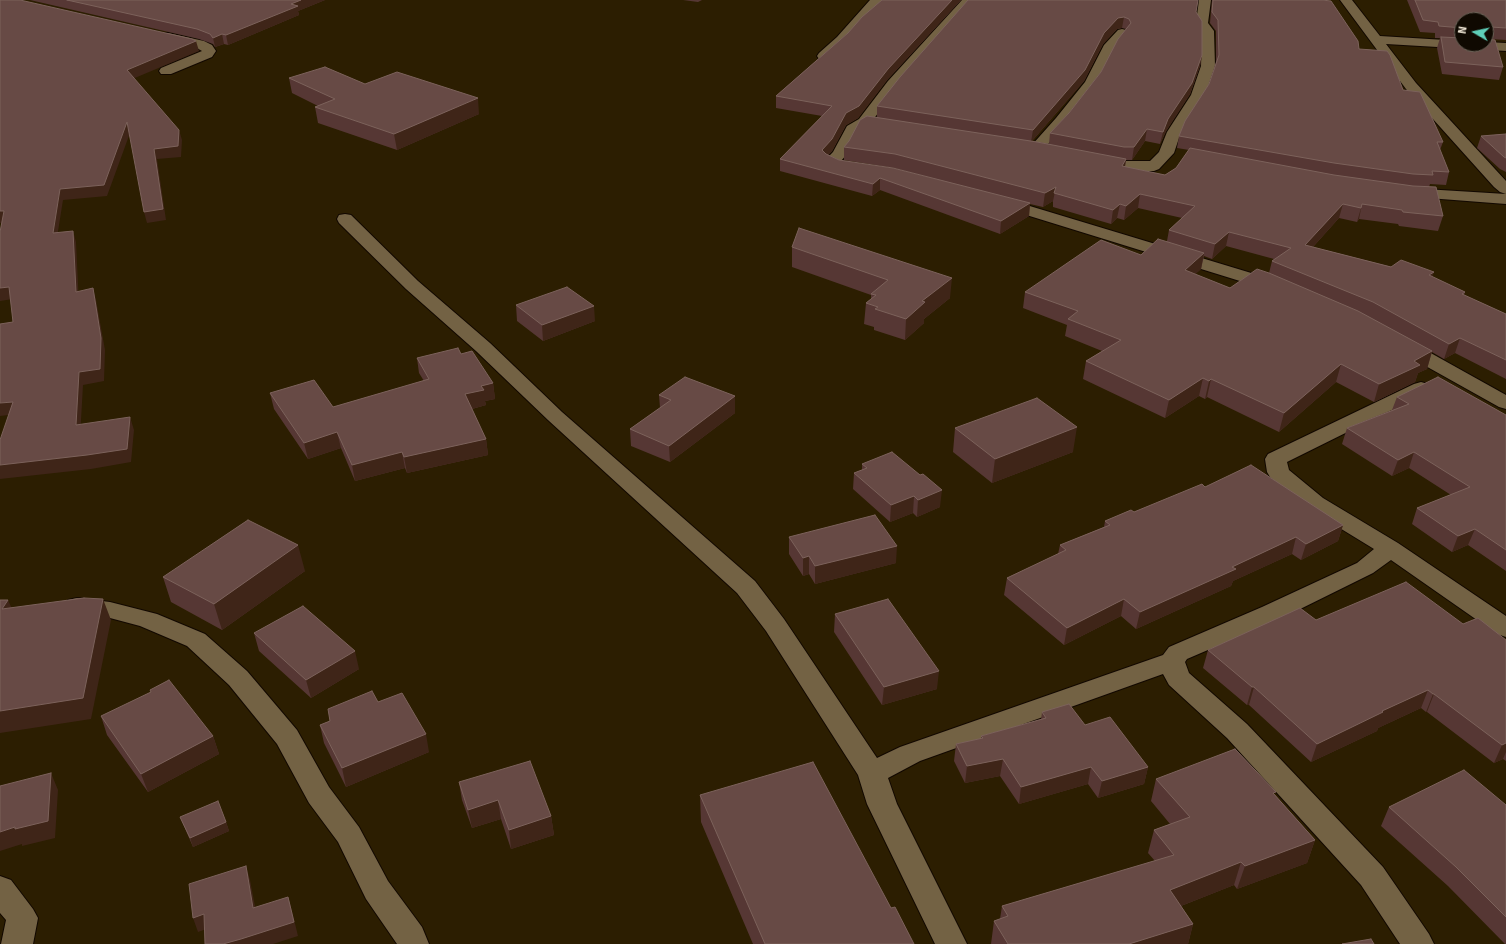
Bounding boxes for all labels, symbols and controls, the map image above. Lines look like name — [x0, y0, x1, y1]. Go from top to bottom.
north arrow — [1454, 12, 1494, 52]
text: N — [1456, 25, 1470, 35]

